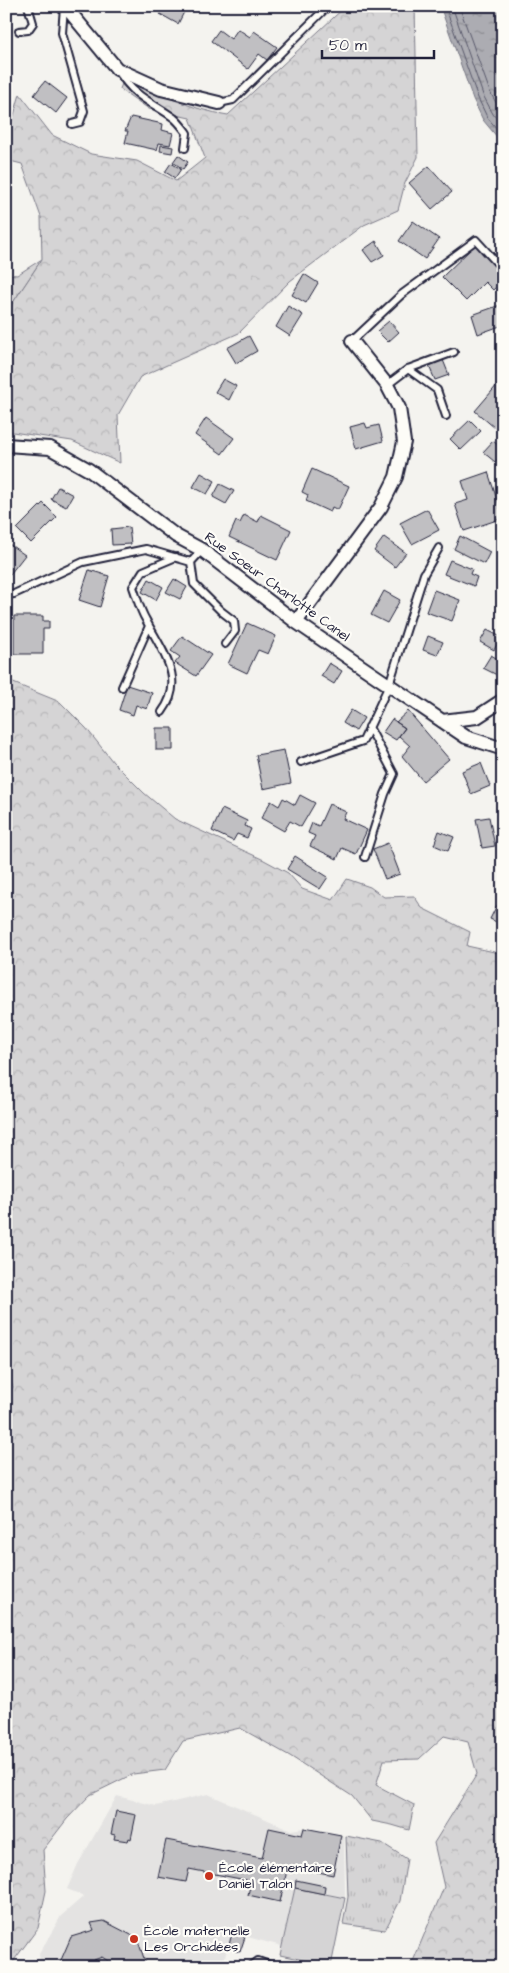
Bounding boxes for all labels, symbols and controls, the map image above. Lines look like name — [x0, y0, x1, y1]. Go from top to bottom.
scale bar — [322, 28, 434, 60]
text: 50 m — [329, 35, 367, 56]
street label: Rue Soeur Charlotte Canel — [200, 527, 354, 647]
place label: École élémentaire Daniel Talon — [219, 1858, 333, 1894]
marker: École élémentaire Daniel Talon — [203, 1870, 215, 1882]
place label: École maternelle Les Orchidées — [144, 1921, 250, 1957]
marker: École maternelle Les Orchidées — [128, 1933, 140, 1945]

